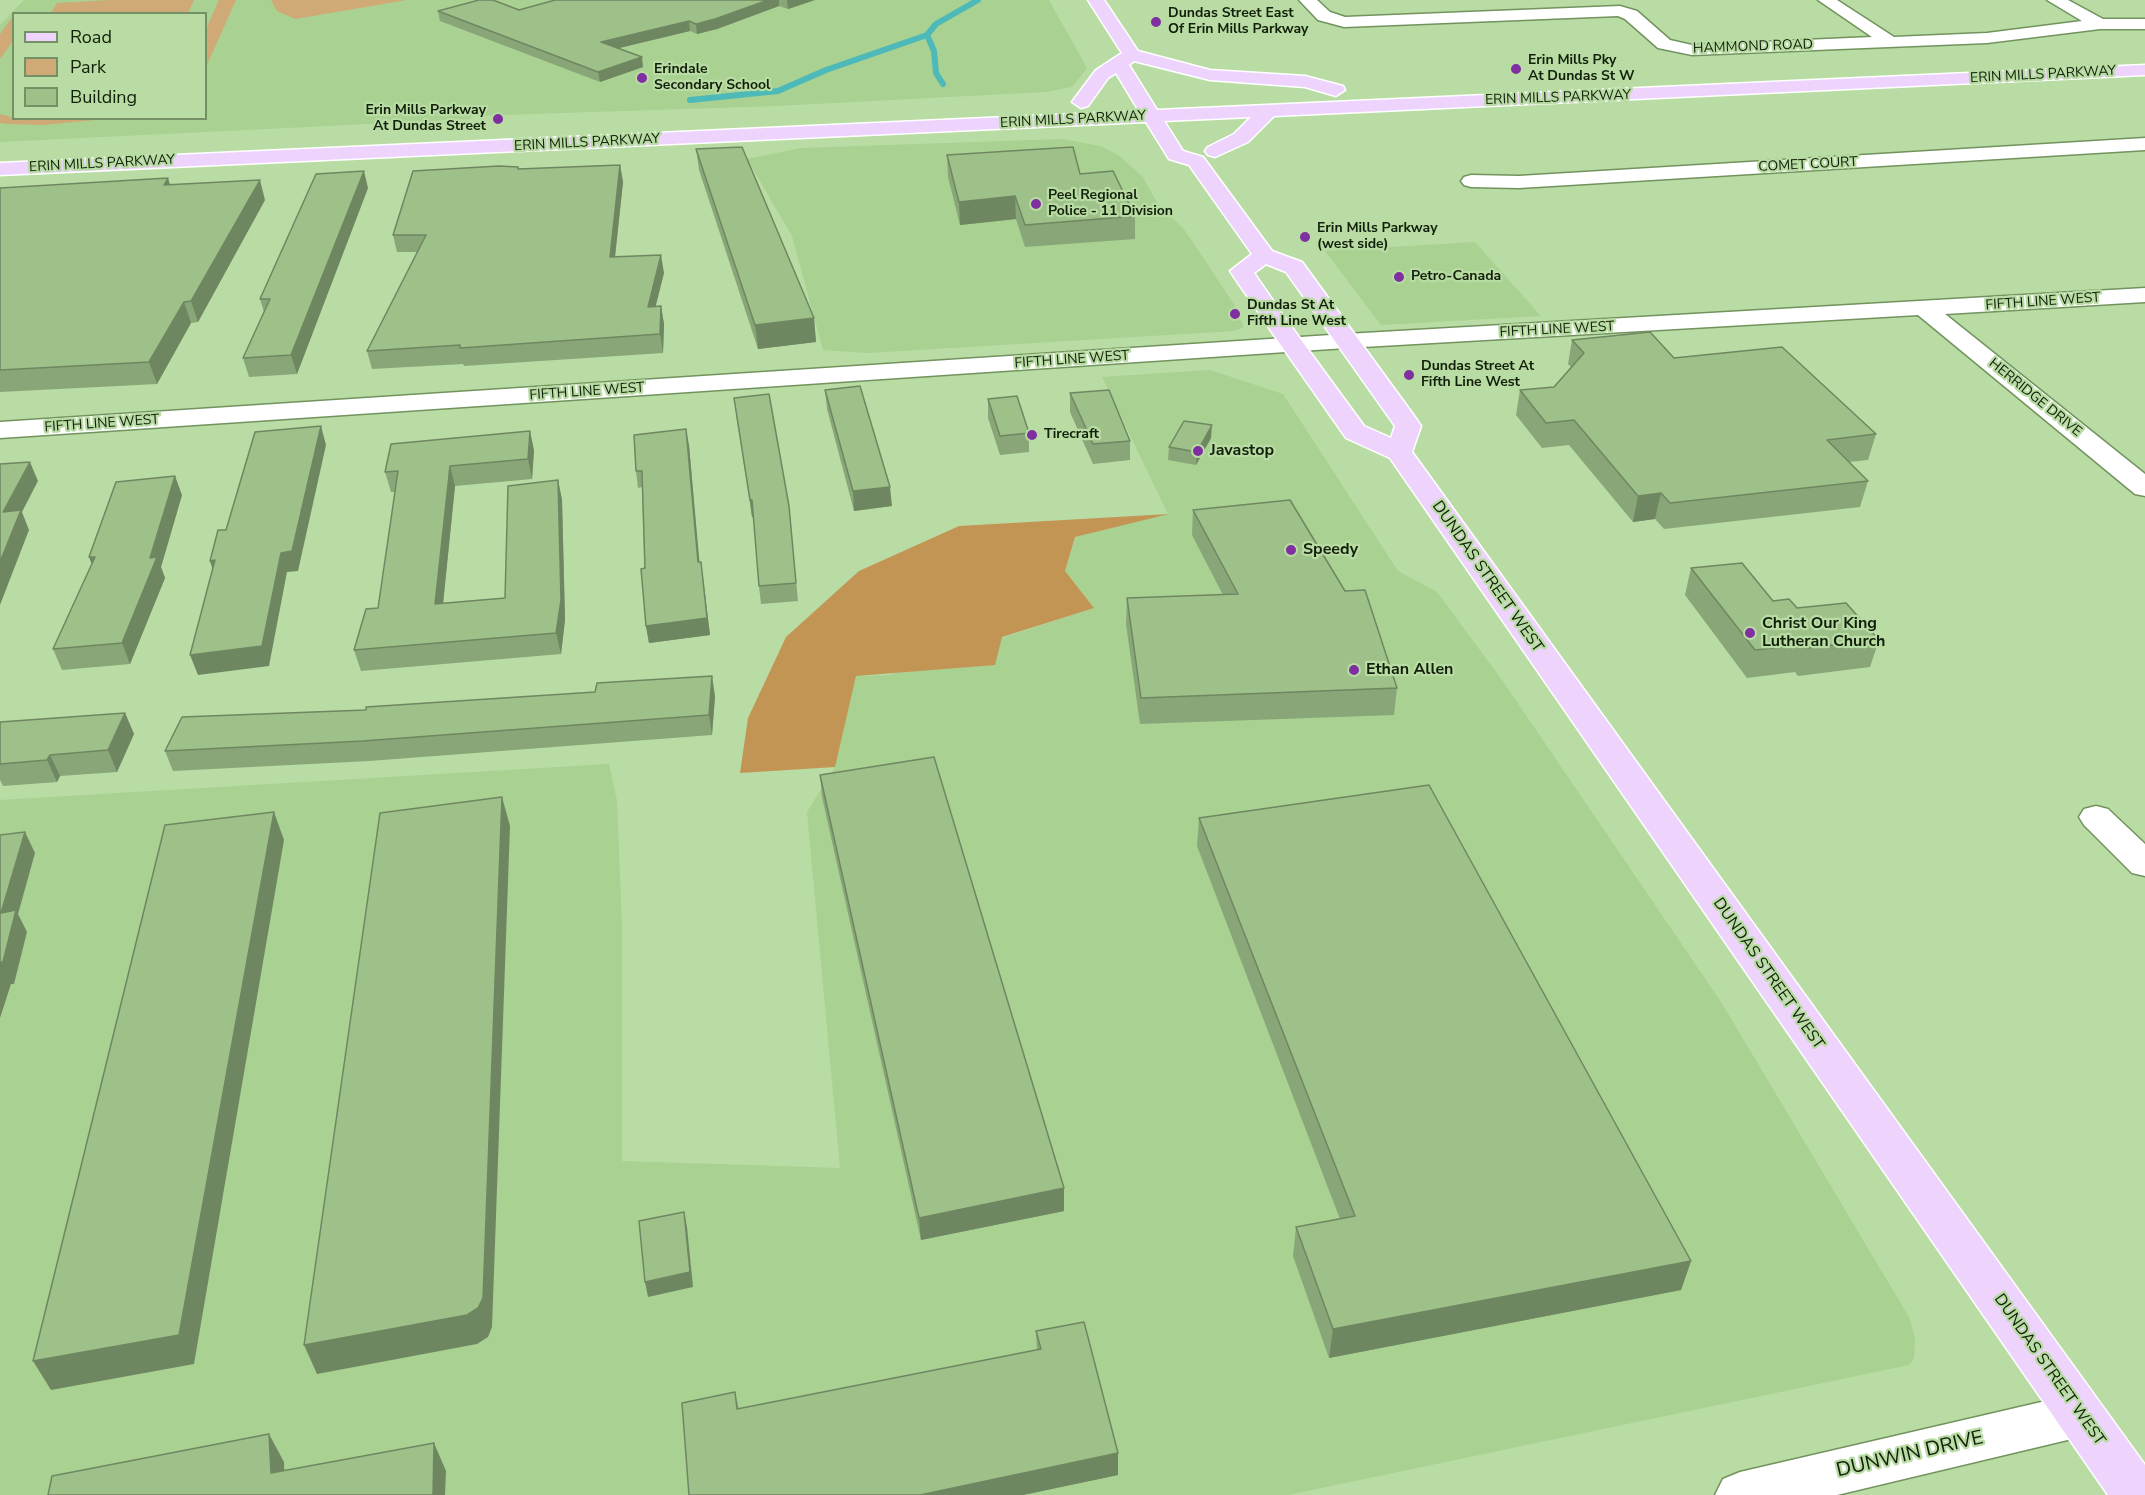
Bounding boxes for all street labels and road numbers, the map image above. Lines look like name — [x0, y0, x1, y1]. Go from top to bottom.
street label: HAMMOND ROAD — [1693, 37, 1813, 57]
street label: ERIN MILLS PARKWAY — [1970, 63, 2116, 87]
street label: ERIN MILLS PARKWAY — [1485, 87, 1631, 109]
street label: ERIN MILLS PARKWAY — [1000, 108, 1146, 132]
street label: ERIN MILLS PARKWAY — [514, 131, 660, 155]
street label: ERIN MILLS PARKWAY — [29, 152, 175, 176]
street label: COMET COURT — [1758, 154, 1858, 176]
street label: FIFTH LINE WEST — [1985, 290, 2101, 314]
street label: FIFTH LINE WEST — [1499, 319, 1615, 341]
street label: FIFTH LINE WEST — [1014, 348, 1130, 372]
street label: HERRIDGE DRIVE — [1985, 355, 2085, 441]
street label: FIFTH LINE WEST — [529, 380, 645, 404]
street label: FIFTH LINE WEST — [44, 412, 160, 436]
street label: DUNDAS STREET WEST — [1427, 497, 1547, 657]
street label: DUNDAS STREET WEST — [1708, 894, 1828, 1054]
street label: DUNDAS STREET WEST — [1989, 1290, 2109, 1450]
street label: DUNWIN DRIVE — [1834, 1426, 1986, 1484]

